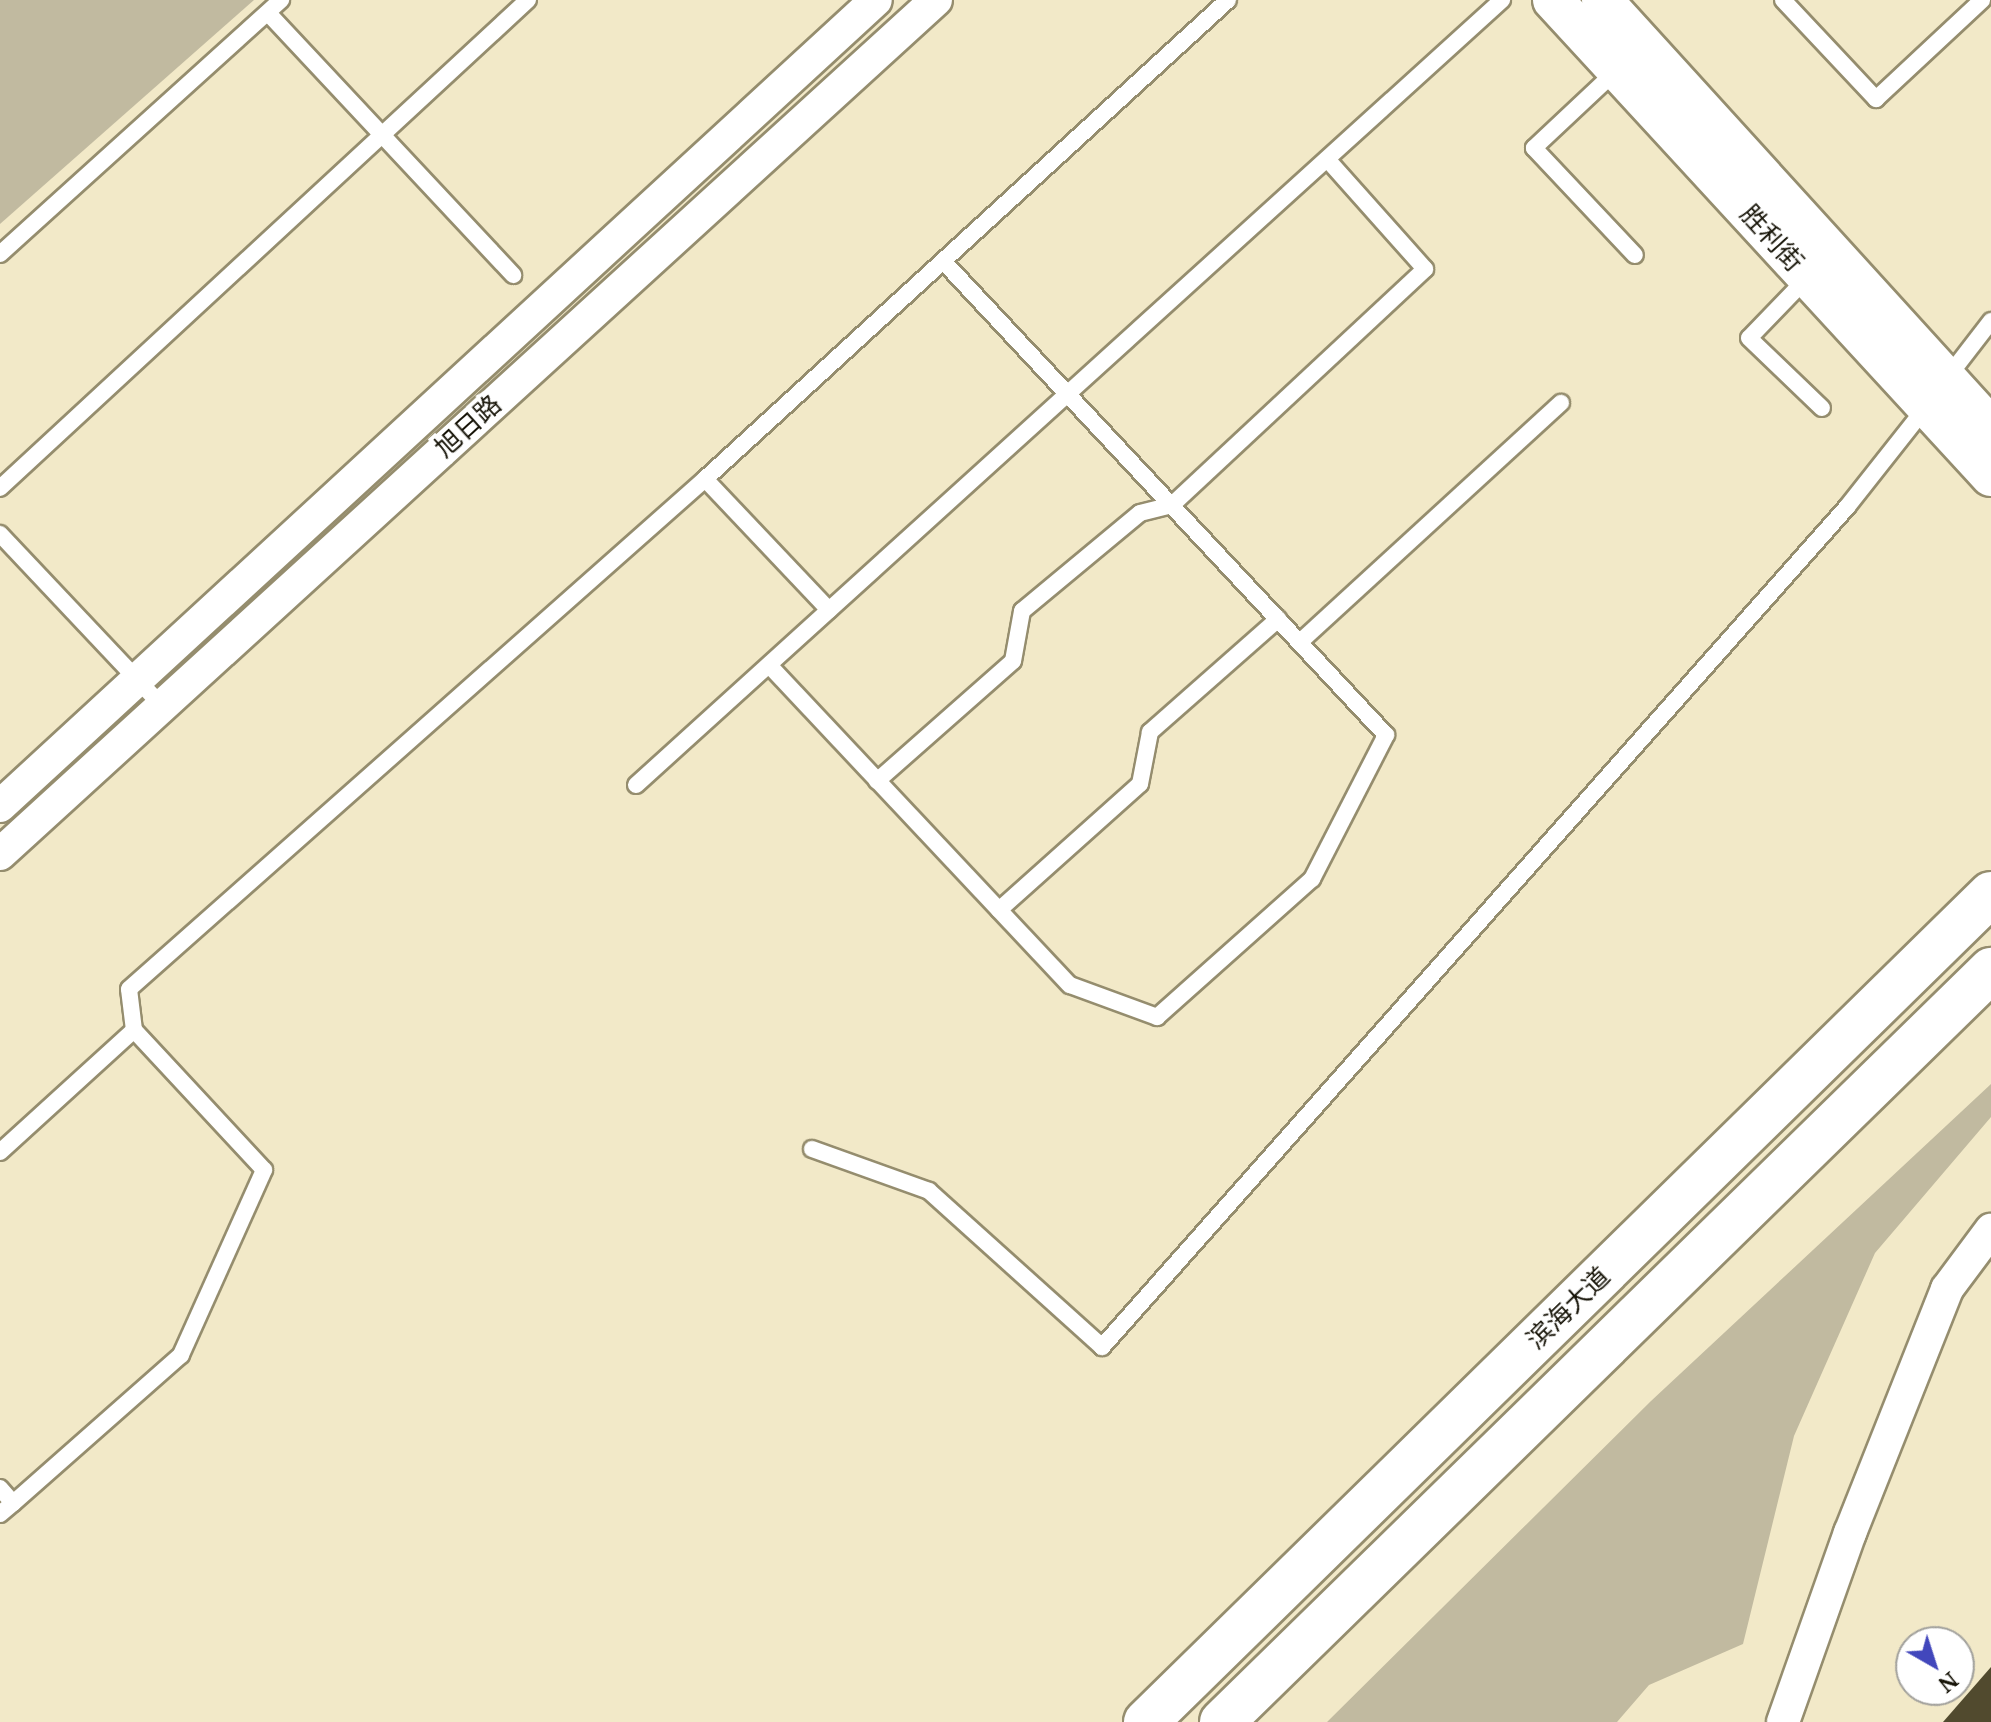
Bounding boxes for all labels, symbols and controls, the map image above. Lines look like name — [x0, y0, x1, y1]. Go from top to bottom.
street label: 胜利街 — [1734, 199, 1810, 277]
street label: 旭日路 — [429, 388, 507, 464]
street label: 滨海大道 — [1520, 1261, 1616, 1355]
north arrow — [1895, 1626, 1975, 1706]
text: N — [1933, 1666, 1965, 1700]

